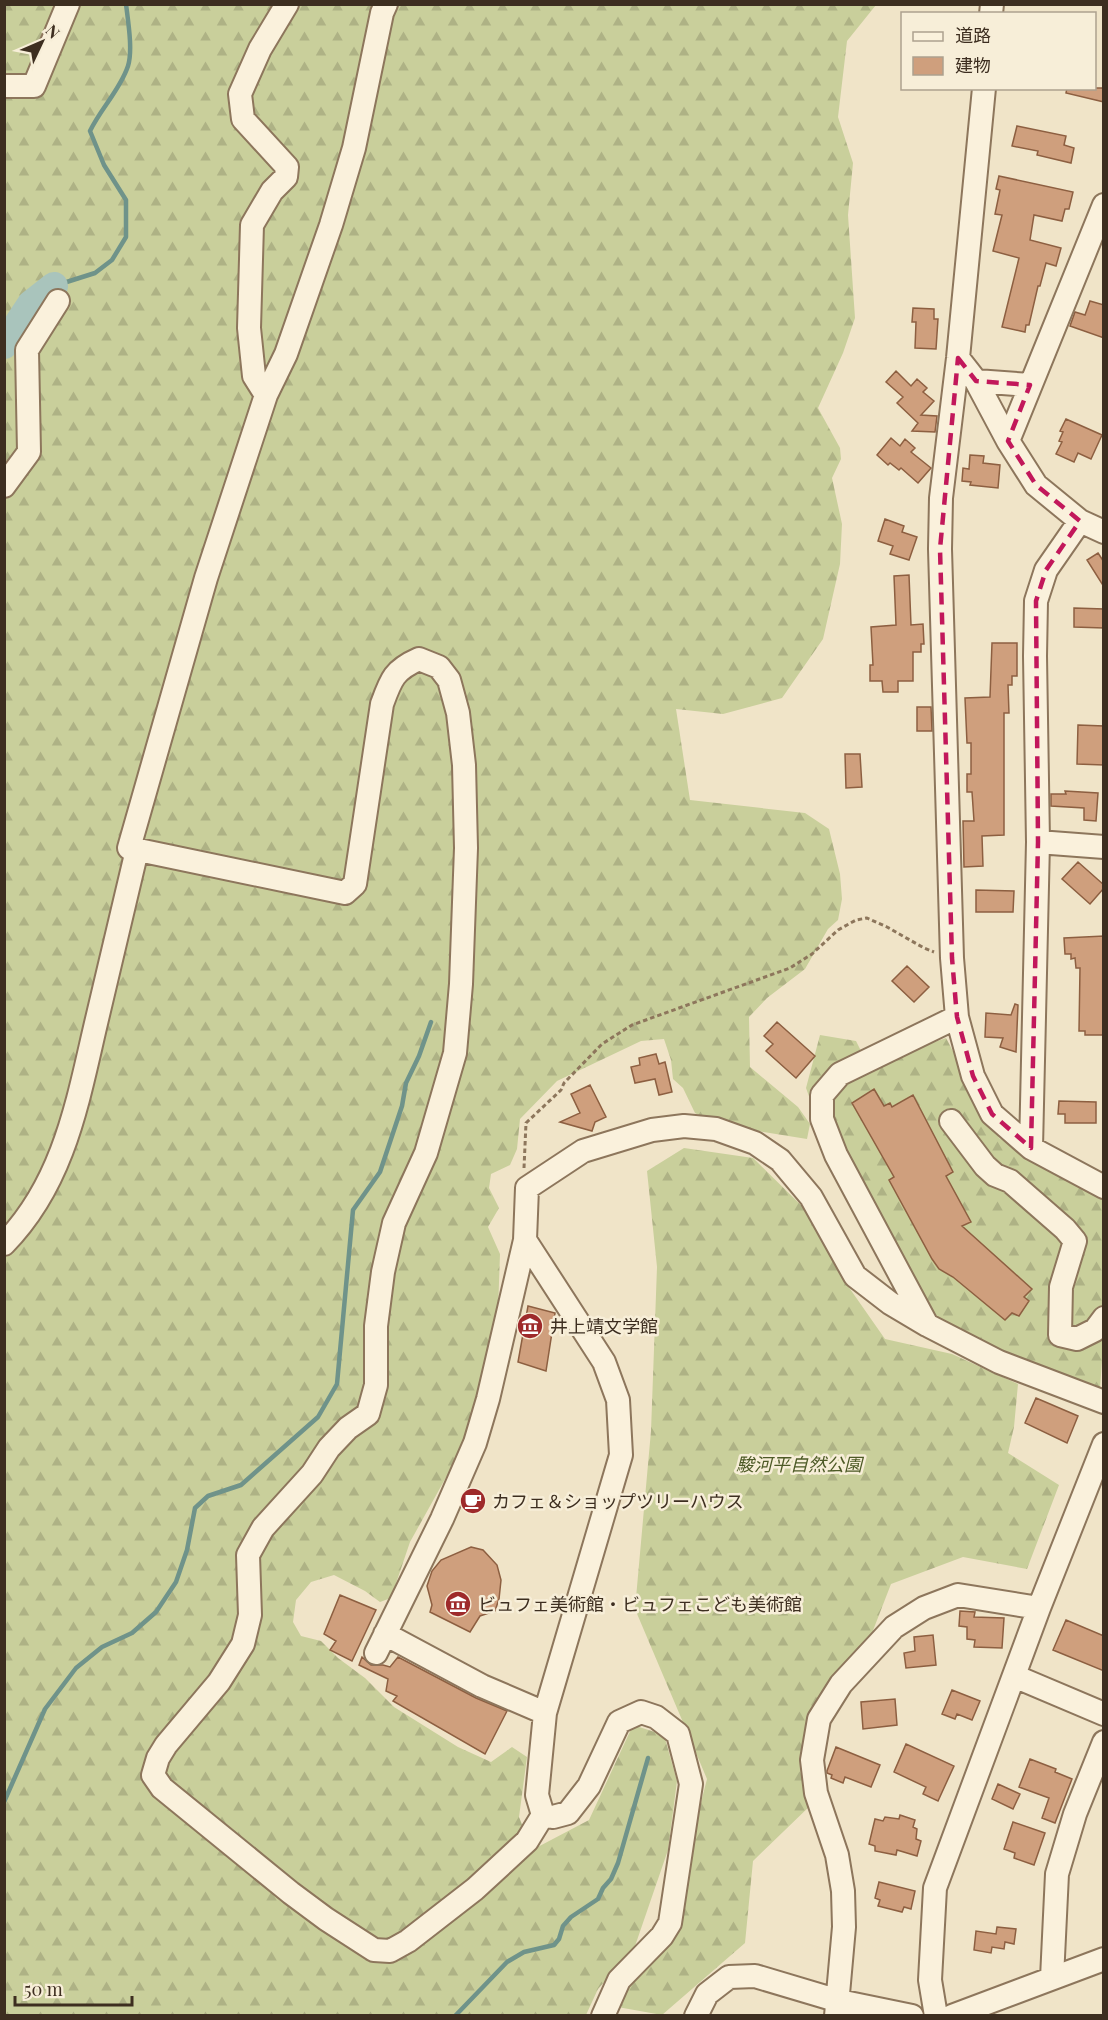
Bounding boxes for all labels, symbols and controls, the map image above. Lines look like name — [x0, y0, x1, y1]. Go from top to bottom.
north arrow — [12, 12, 72, 72]
legend — [901, 12, 1096, 90]
text: N — [42, 20, 65, 43]
text: 道路 — [955, 23, 991, 47]
text: 建物 — [955, 53, 991, 77]
museum icon: 井上靖文学館 — [515, 1311, 545, 1341]
place label: 井上靖文学館 — [550, 1314, 658, 1338]
park label: 駿河平自然公園 — [736, 1452, 865, 1476]
cafe icon: カフェ＆ショップツリーハウス — [458, 1486, 488, 1516]
place label: カフェ＆ショップツリーハウス — [492, 1489, 744, 1513]
museum icon: ビュフェ美術館・ビュフェこども美術館 — [443, 1589, 473, 1619]
place label: ビュフェ美術館・ビュフェこども美術館 — [478, 1592, 802, 1616]
scale bar — [15, 1969, 132, 2007]
text: 50 m — [24, 1977, 63, 2001]

